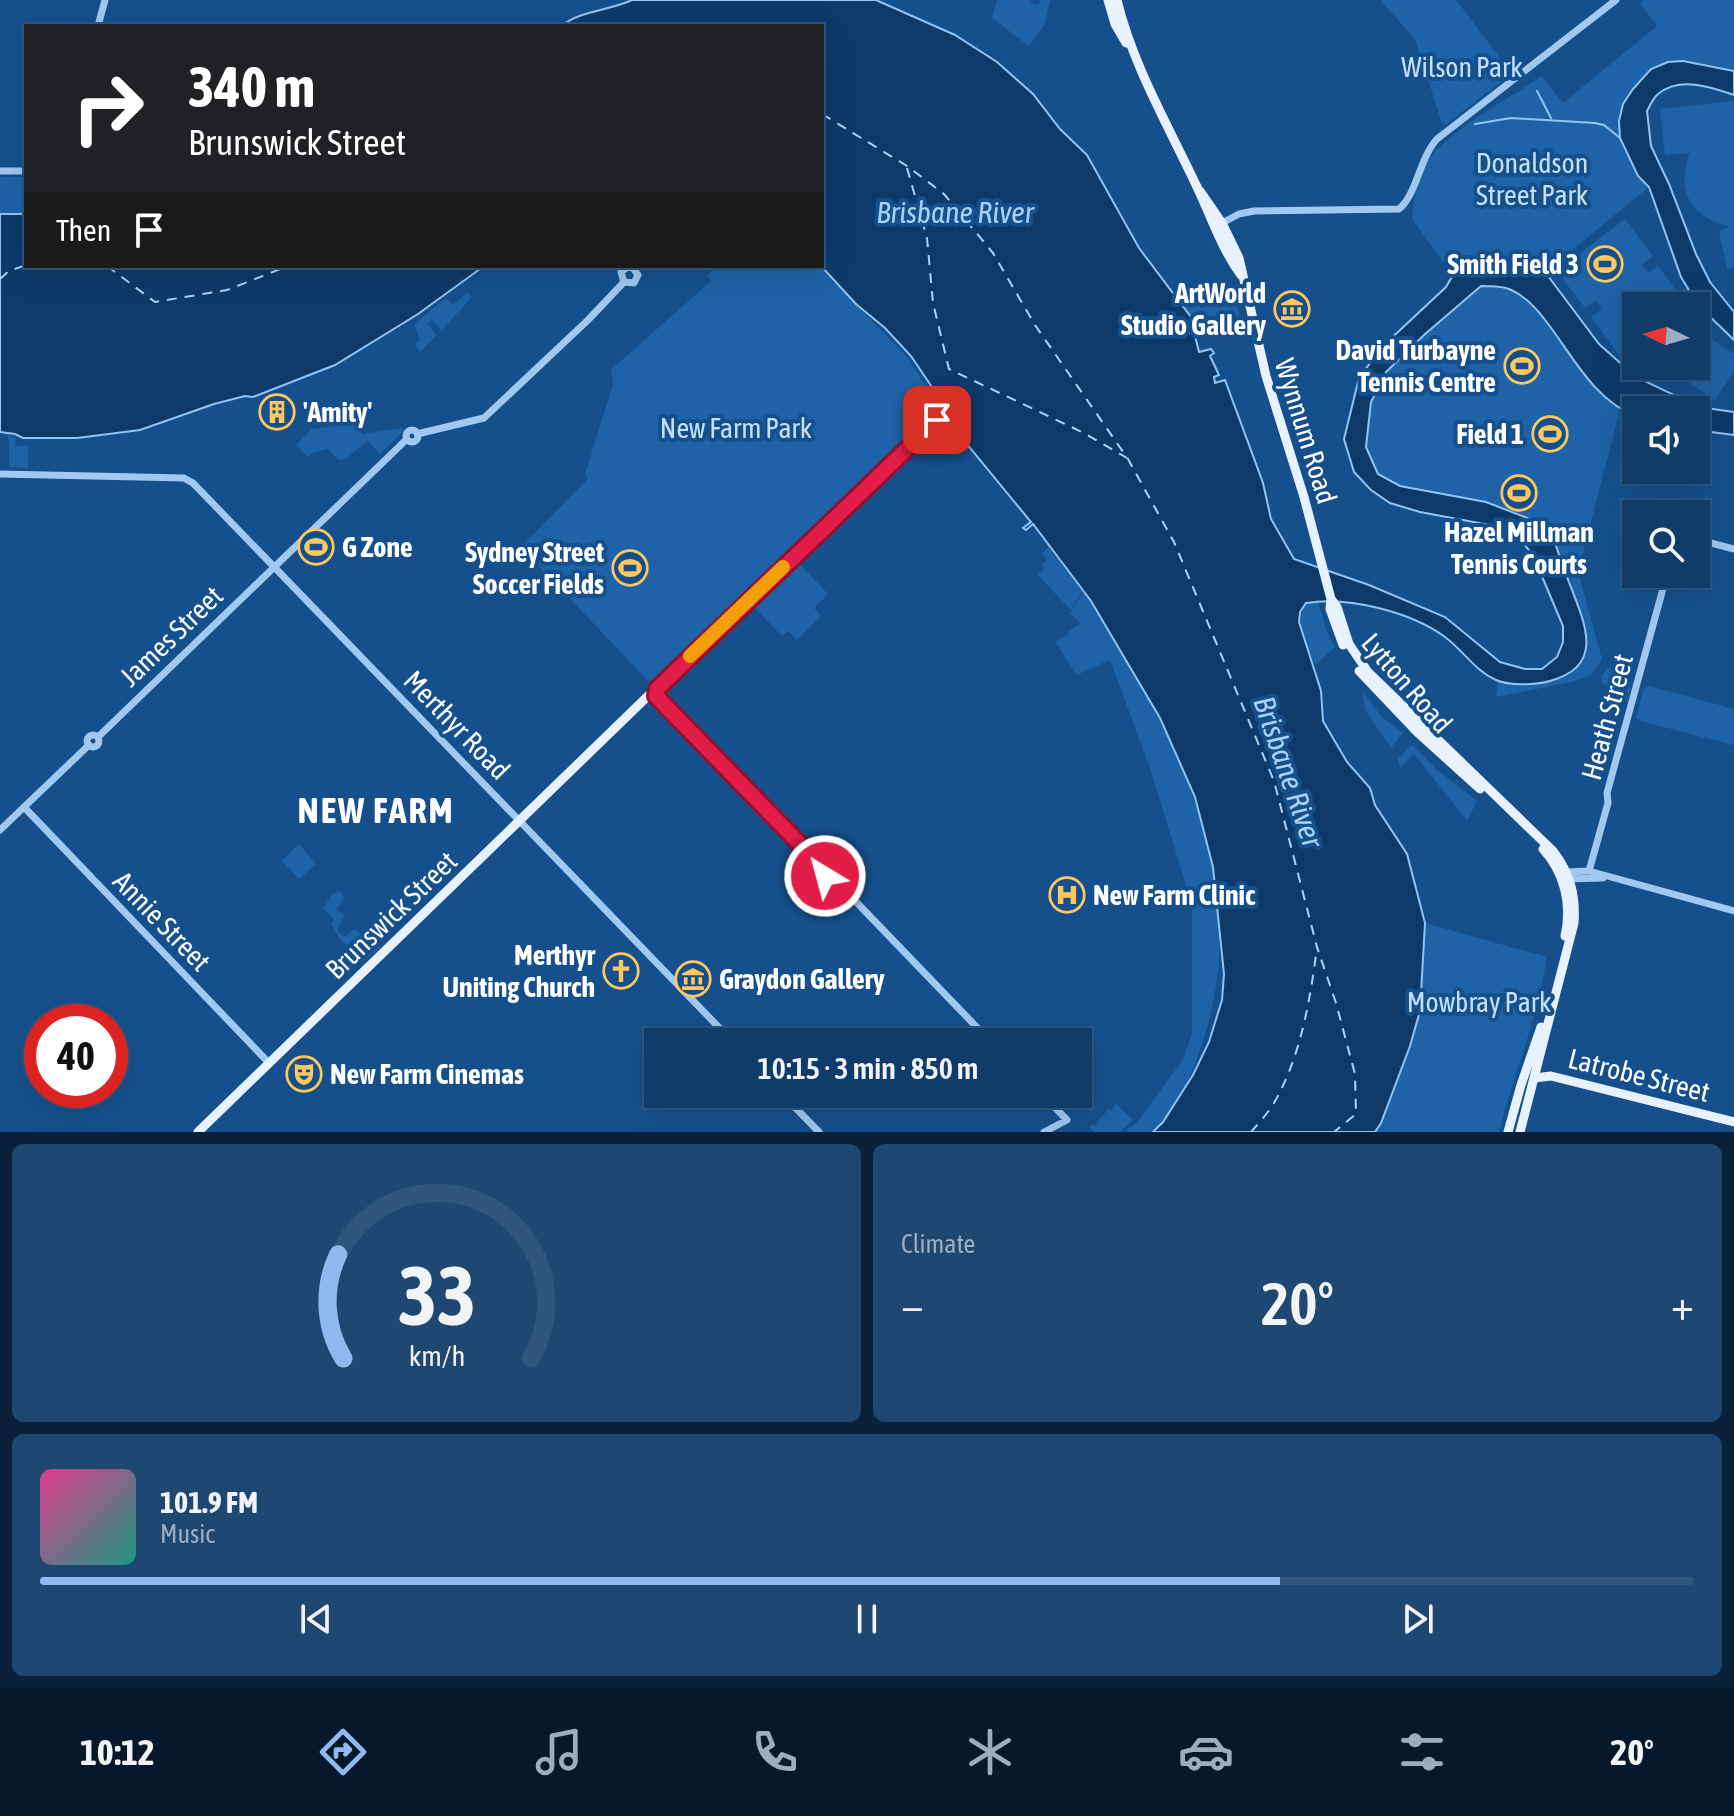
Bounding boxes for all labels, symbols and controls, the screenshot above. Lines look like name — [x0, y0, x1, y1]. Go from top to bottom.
park label: Wilson Park — [1401, 51, 1523, 83]
text: 340 m — [188, 55, 315, 119]
icon: right — [56, 56, 160, 160]
text: Brunswick Street — [188, 121, 406, 163]
park label: Donaldson Street Park — [1476, 147, 1588, 211]
water label: Brisbane River — [876, 195, 1035, 229]
icon: arrive — [127, 208, 171, 252]
text: Then — [56, 213, 111, 247]
sports icon: Smith Field 3 — [1586, 245, 1624, 283]
place label: Smith Field 3 — [1447, 248, 1579, 280]
place label: ArtWorld Studio Gallery — [1121, 277, 1266, 341]
museum icon: ArtWorld Studio Gallery — [1273, 290, 1311, 328]
north arrow — [1622, 292, 1710, 380]
map controls — [1622, 292, 1710, 588]
place label: David Turbayne Tennis Centre — [1335, 334, 1496, 398]
sports icon: David Turbayne Tennis Centre — [1503, 347, 1541, 385]
street label: Wynnum Road — [1269, 355, 1343, 507]
pin — [903, 386, 971, 454]
building icon: 'Amity' — [258, 393, 296, 431]
place label: 'Amity' — [303, 396, 373, 428]
button: sound — [1622, 396, 1710, 484]
icon: arrive — [915, 398, 959, 442]
park label: New Farm Park — [660, 412, 812, 444]
sports icon: Field 1 — [1531, 415, 1569, 453]
place label: Field 1 — [1456, 418, 1524, 450]
sports icon: Hazel Millman Tennis Courts — [1500, 474, 1538, 512]
button: search — [1622, 500, 1710, 588]
place label: Hazel Millman Tennis Courts — [1444, 516, 1594, 580]
sports icon: G Zone — [297, 528, 335, 566]
place label: G Zone — [342, 531, 413, 563]
place label: Sydney Street Soccer Fields — [465, 536, 604, 600]
sports icon: Sydney Street Soccer Fields — [611, 549, 649, 587]
street label: James Street — [113, 579, 229, 693]
street label: Lytton Road — [1355, 627, 1459, 739]
street label: Heath Street — [1575, 651, 1639, 783]
street label: Merthyr Road — [397, 664, 517, 786]
water label: Brisbane River — [1247, 692, 1331, 853]
district label: NEW FARM — [297, 789, 455, 831]
position arrow — [783, 834, 867, 918]
street label: Brunswick Street — [319, 845, 463, 985]
street label: Annie Street — [107, 865, 217, 977]
hospital icon: New Farm Clinic — [1048, 876, 1086, 914]
place label: New Farm Clinic — [1093, 879, 1256, 911]
place label: Merthyr Uniting Church — [443, 939, 596, 1003]
church icon: Merthyr Uniting Church — [602, 952, 640, 990]
museum icon: Graydon Gallery — [674, 960, 712, 998]
place label: Graydon Gallery — [719, 963, 885, 995]
park label: Mowbray Park — [1407, 986, 1551, 1018]
speed limit sign: 40 — [24, 1004, 128, 1108]
street label: Latrobe Street — [1565, 1042, 1713, 1108]
text: 10:15 · 3 min · 850 m — [758, 1051, 978, 1085]
theatre icon: New Farm Cinemas — [285, 1055, 323, 1093]
place label: New Farm Cinemas — [330, 1058, 524, 1090]
text: Climate — [901, 1229, 975, 1259]
text: 33 — [397, 1247, 476, 1343]
text: 20° — [1261, 1269, 1334, 1338]
text: − — [901, 1279, 924, 1329]
text: + — [1671, 1279, 1694, 1329]
text: km/h — [408, 1339, 465, 1372]
text: 101.9 FM — [160, 1485, 258, 1519]
text: Music — [160, 1519, 215, 1549]
icon: previous — [294, 1597, 338, 1641]
icon: pause — [845, 1597, 889, 1641]
icon: next — [1396, 1597, 1440, 1641]
icon: directions — [315, 1724, 371, 1780]
icon: music — [531, 1724, 587, 1780]
icon: phone — [747, 1724, 803, 1780]
icon: climate — [962, 1724, 1018, 1780]
icon: car — [1178, 1724, 1234, 1780]
icon: filters — [1394, 1724, 1450, 1780]
text: 10:12 — [80, 1731, 155, 1773]
text: 20° — [1610, 1731, 1654, 1773]

